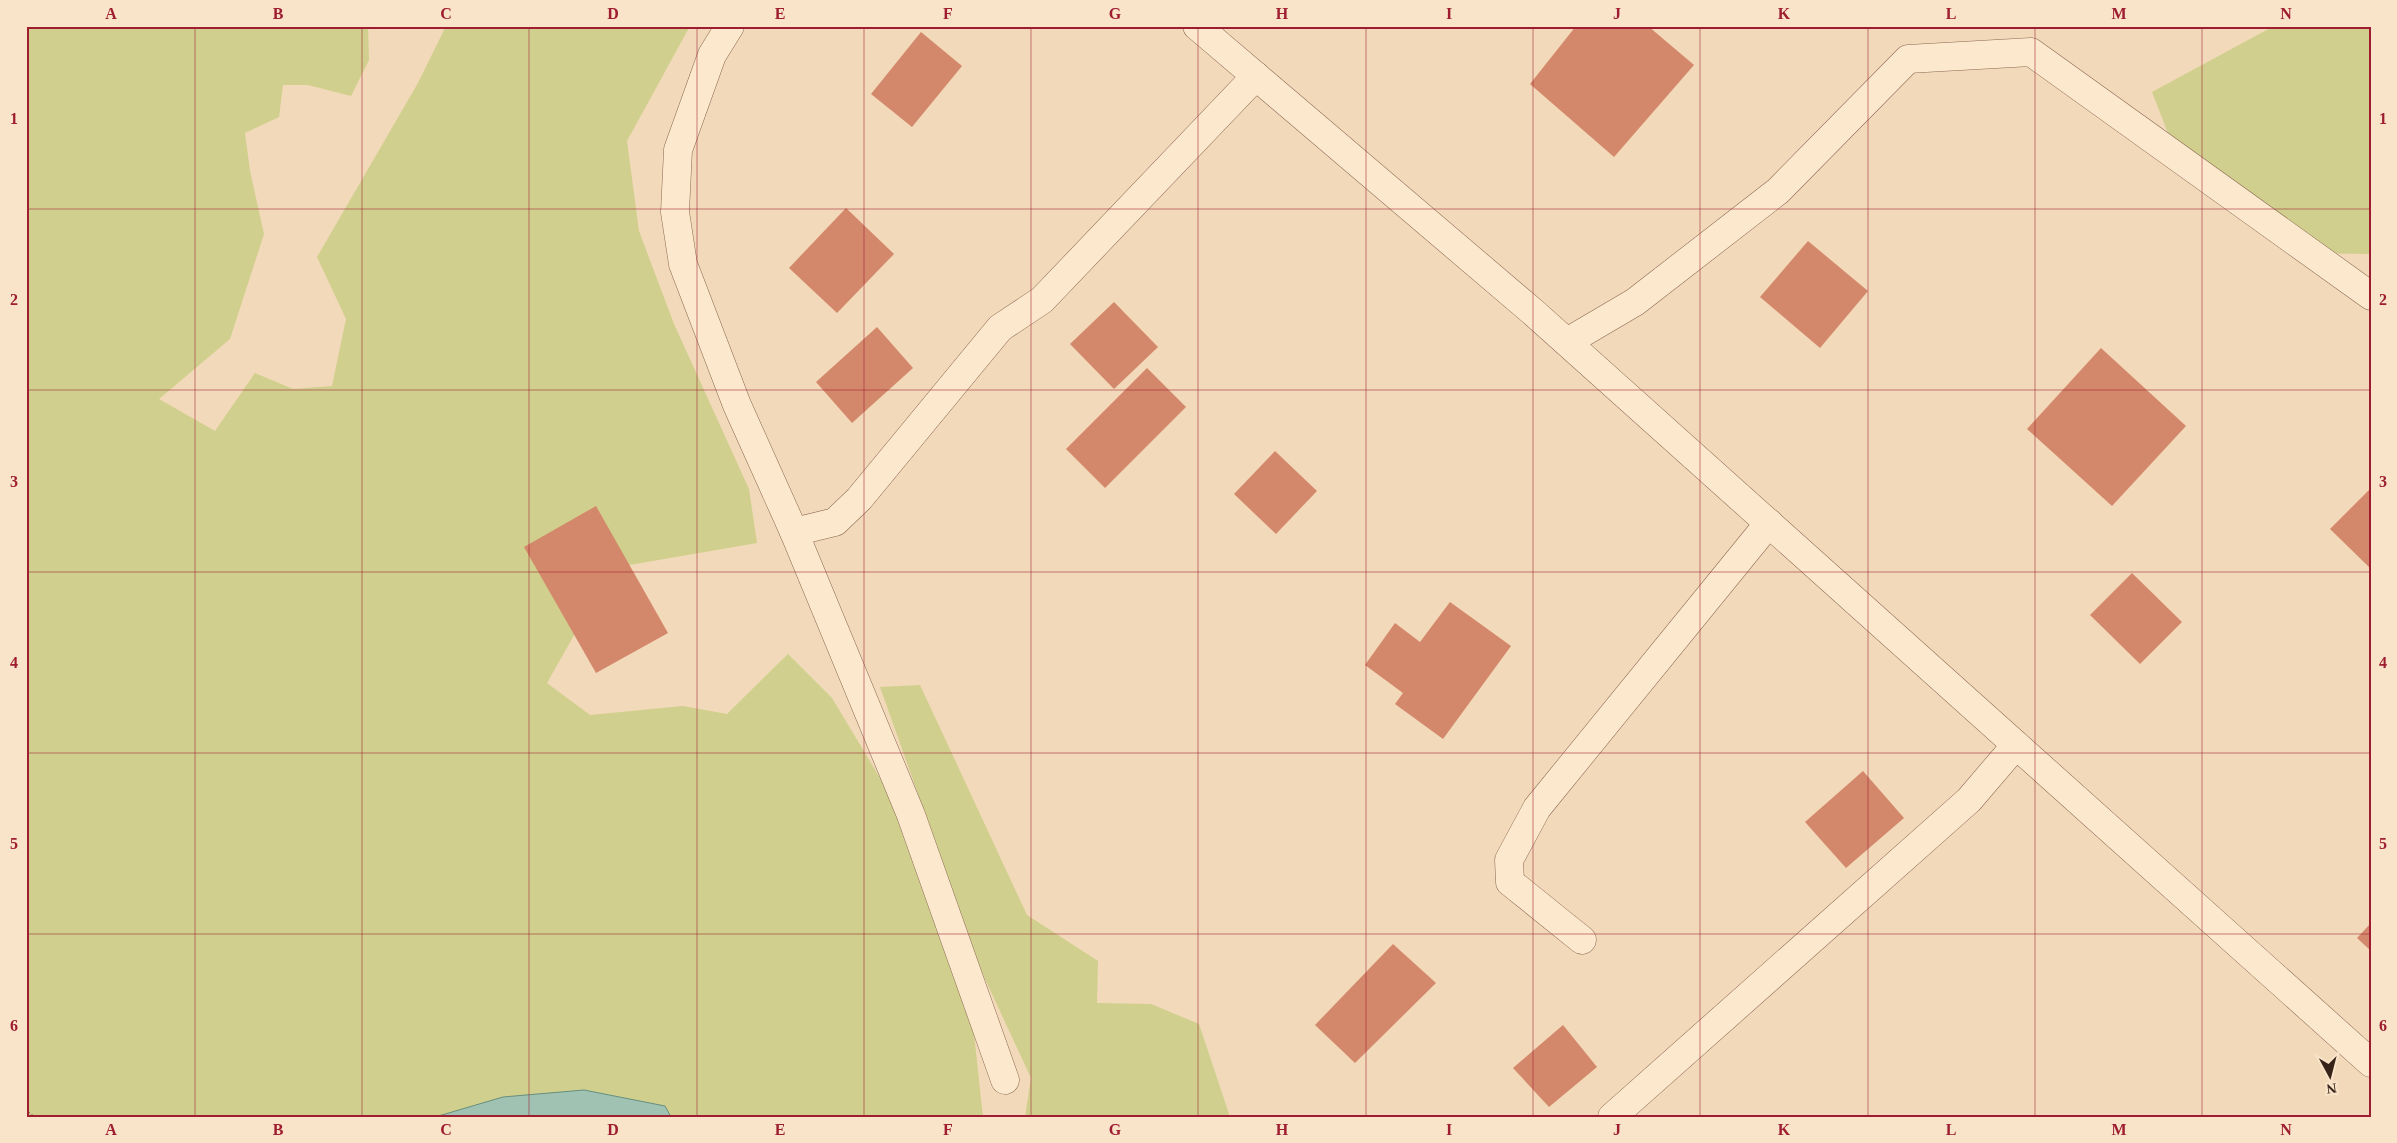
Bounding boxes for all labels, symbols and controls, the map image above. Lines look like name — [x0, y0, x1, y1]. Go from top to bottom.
text: A — [105, 5, 117, 22]
text: B — [273, 5, 284, 22]
text: C — [440, 5, 452, 22]
text: D — [607, 5, 619, 22]
text: E — [775, 5, 785, 22]
text: F — [943, 5, 953, 22]
text: G — [1109, 5, 1122, 22]
text: H — [1276, 5, 1289, 22]
text: I — [1446, 5, 1452, 22]
text: J — [1613, 5, 1621, 22]
text: K — [1778, 5, 1791, 22]
text: L — [1946, 5, 1956, 22]
text: M — [2111, 5, 2127, 22]
text: N — [2280, 5, 2292, 22]
text: 1 — [10, 110, 18, 127]
text: 1 — [2379, 110, 2387, 127]
text: 2 — [10, 291, 18, 308]
text: 2 — [2379, 291, 2387, 308]
text: 3 — [10, 473, 18, 490]
text: 3 — [2379, 473, 2387, 490]
text: 4 — [10, 654, 18, 671]
text: 4 — [2379, 654, 2387, 671]
text: 5 — [10, 835, 18, 852]
text: 5 — [2379, 835, 2387, 852]
text: 6 — [10, 1017, 18, 1034]
text: 6 — [2379, 1017, 2387, 1034]
north arrow — [2304, 1050, 2354, 1100]
text: N — [2326, 1080, 2337, 1096]
text: A — [105, 1121, 117, 1138]
text: B — [273, 1121, 284, 1138]
text: C — [440, 1121, 452, 1138]
text: D — [607, 1121, 619, 1138]
text: E — [775, 1121, 785, 1138]
text: F — [943, 1121, 953, 1138]
text: G — [1109, 1121, 1122, 1138]
text: H — [1276, 1121, 1289, 1138]
text: I — [1446, 1121, 1452, 1138]
text: J — [1613, 1121, 1621, 1138]
text: K — [1778, 1121, 1791, 1138]
text: L — [1946, 1121, 1956, 1138]
text: M — [2111, 1121, 2127, 1138]
text: N — [2280, 1121, 2292, 1138]

